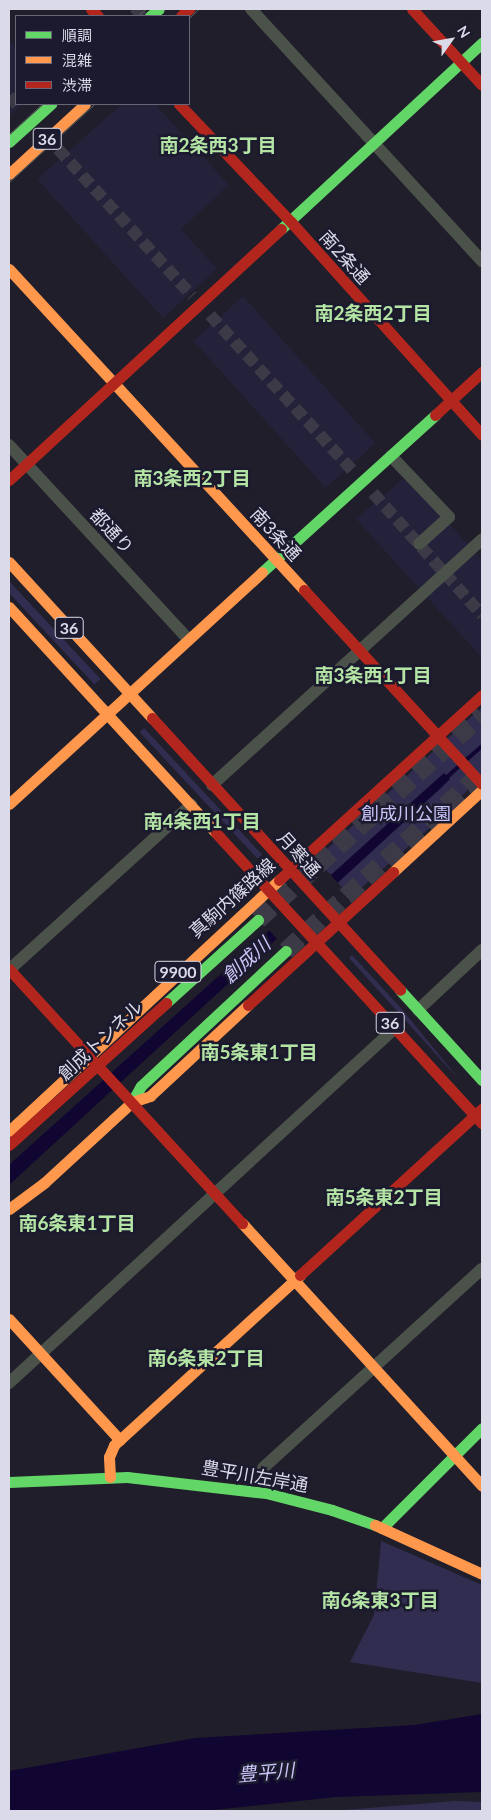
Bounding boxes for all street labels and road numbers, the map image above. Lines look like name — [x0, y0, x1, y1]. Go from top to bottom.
road number: 36 — [32, 126, 62, 152]
street label: 南2条通 — [315, 226, 375, 288]
street label: 南3条通 — [246, 503, 306, 565]
street label: 都通り — [86, 504, 138, 558]
road number: 36 — [54, 614, 84, 641]
street label: 月寒通 — [273, 827, 325, 881]
street label: 真駒内篠路線 — [185, 854, 279, 942]
road number: 9900 — [154, 959, 202, 986]
street label: 創成トンネル — [53, 995, 147, 1085]
road number: 36 — [375, 1010, 405, 1036]
street label: 豊平川左岸通 — [200, 1456, 310, 1496]

